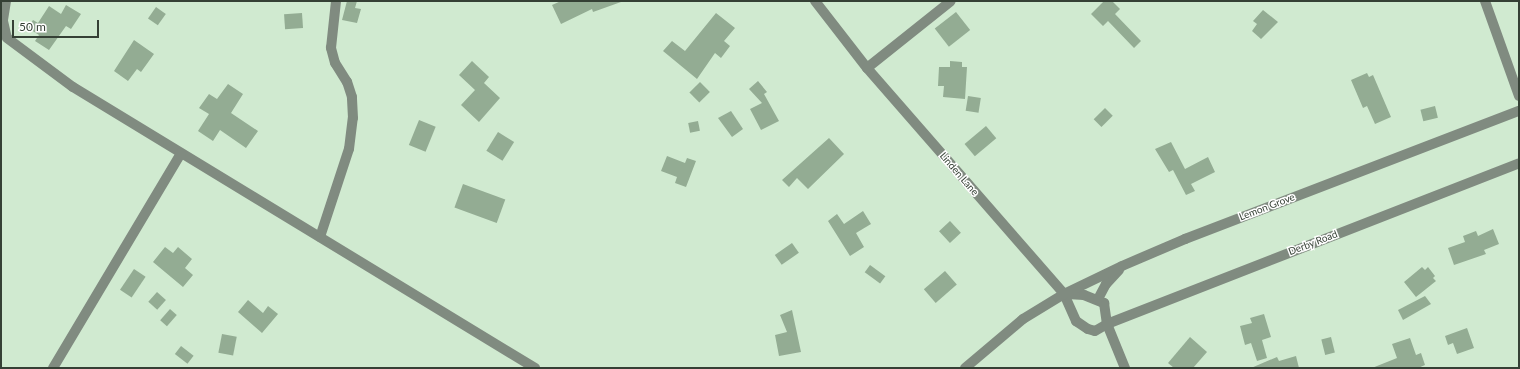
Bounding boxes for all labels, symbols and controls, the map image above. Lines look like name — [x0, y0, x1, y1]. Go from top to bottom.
scale bar — [14, 12, 101, 38]
text: 50 m — [19, 19, 46, 34]
street label: Linden Lane — [937, 150, 981, 198]
street label: Lemon Grove — [1238, 191, 1296, 223]
street label: Derby Road — [1287, 228, 1339, 258]

